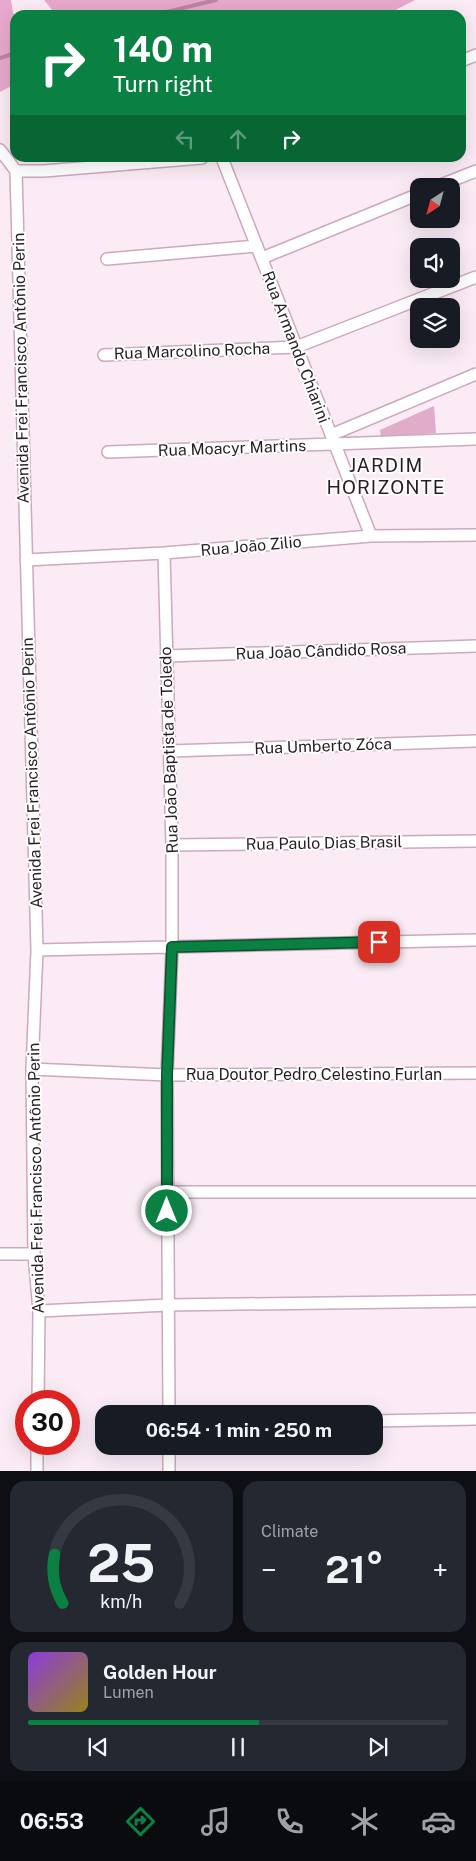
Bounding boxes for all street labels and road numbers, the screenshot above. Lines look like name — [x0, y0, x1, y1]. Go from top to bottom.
street label: Avenida Frei Francisco Antônio Perin — [9, 232, 33, 504]
street label: Rua Armando Chiarini — [258, 268, 334, 426]
street label: Rua Marcolino Rocha — [113, 339, 271, 363]
street label: Rua Moacyr Martins — [158, 436, 306, 460]
street label: Rua João Zilio — [200, 532, 302, 560]
street label: Avenida Frei Francisco Antônio Perin — [18, 637, 46, 909]
street label: Rua João Cândido Rosa — [235, 639, 407, 663]
street label: Rua João Baptista de Toledo — [156, 646, 182, 854]
street label: Rua Umberto Zóca — [254, 734, 392, 758]
street label: Rua Paulo Dias Brasil — [246, 832, 403, 854]
street label: Avenida Frei Francisco Antônio Perin — [24, 1042, 48, 1314]
street label: Rua Doutor Pedro Celestino Furlan — [186, 1065, 442, 1084]

